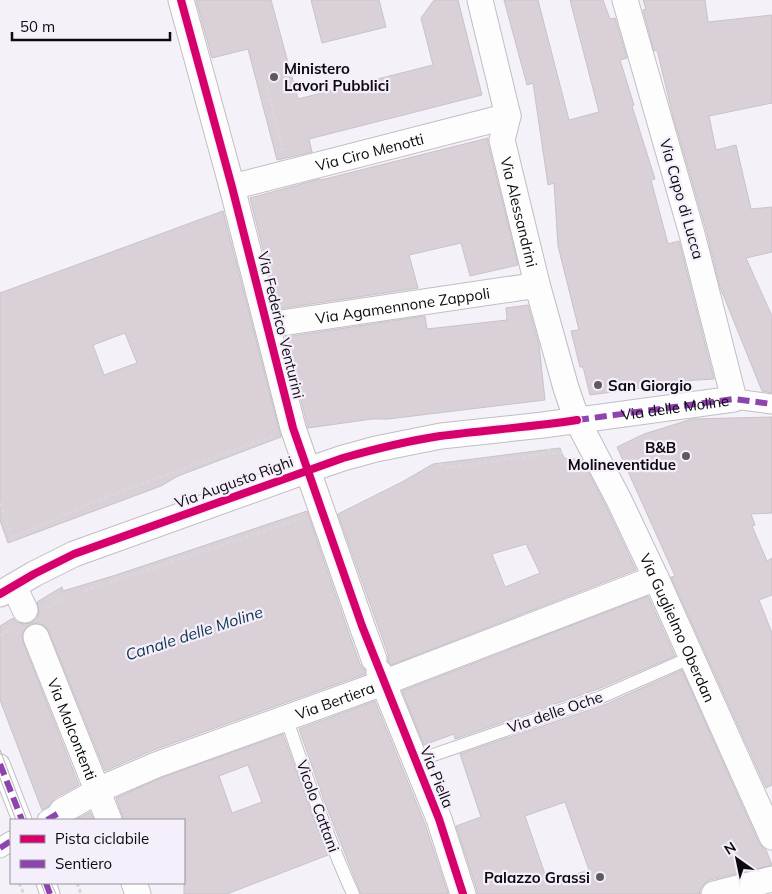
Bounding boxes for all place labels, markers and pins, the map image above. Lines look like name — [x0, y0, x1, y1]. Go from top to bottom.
place label: Ministero Lavori Pubblici — [284, 59, 389, 95]
marker: Ministero Lavori Pubblici — [268, 71, 280, 83]
place label: San Giorgio — [608, 376, 692, 395]
marker: San Giorgio — [592, 379, 604, 391]
place label: B&B Molineventidue — [568, 438, 676, 474]
marker: B&B Molineventidue — [680, 450, 692, 462]
place label: Palazzo Grassi — [484, 868, 590, 887]
marker: Palazzo Grassi — [594, 871, 606, 883]

